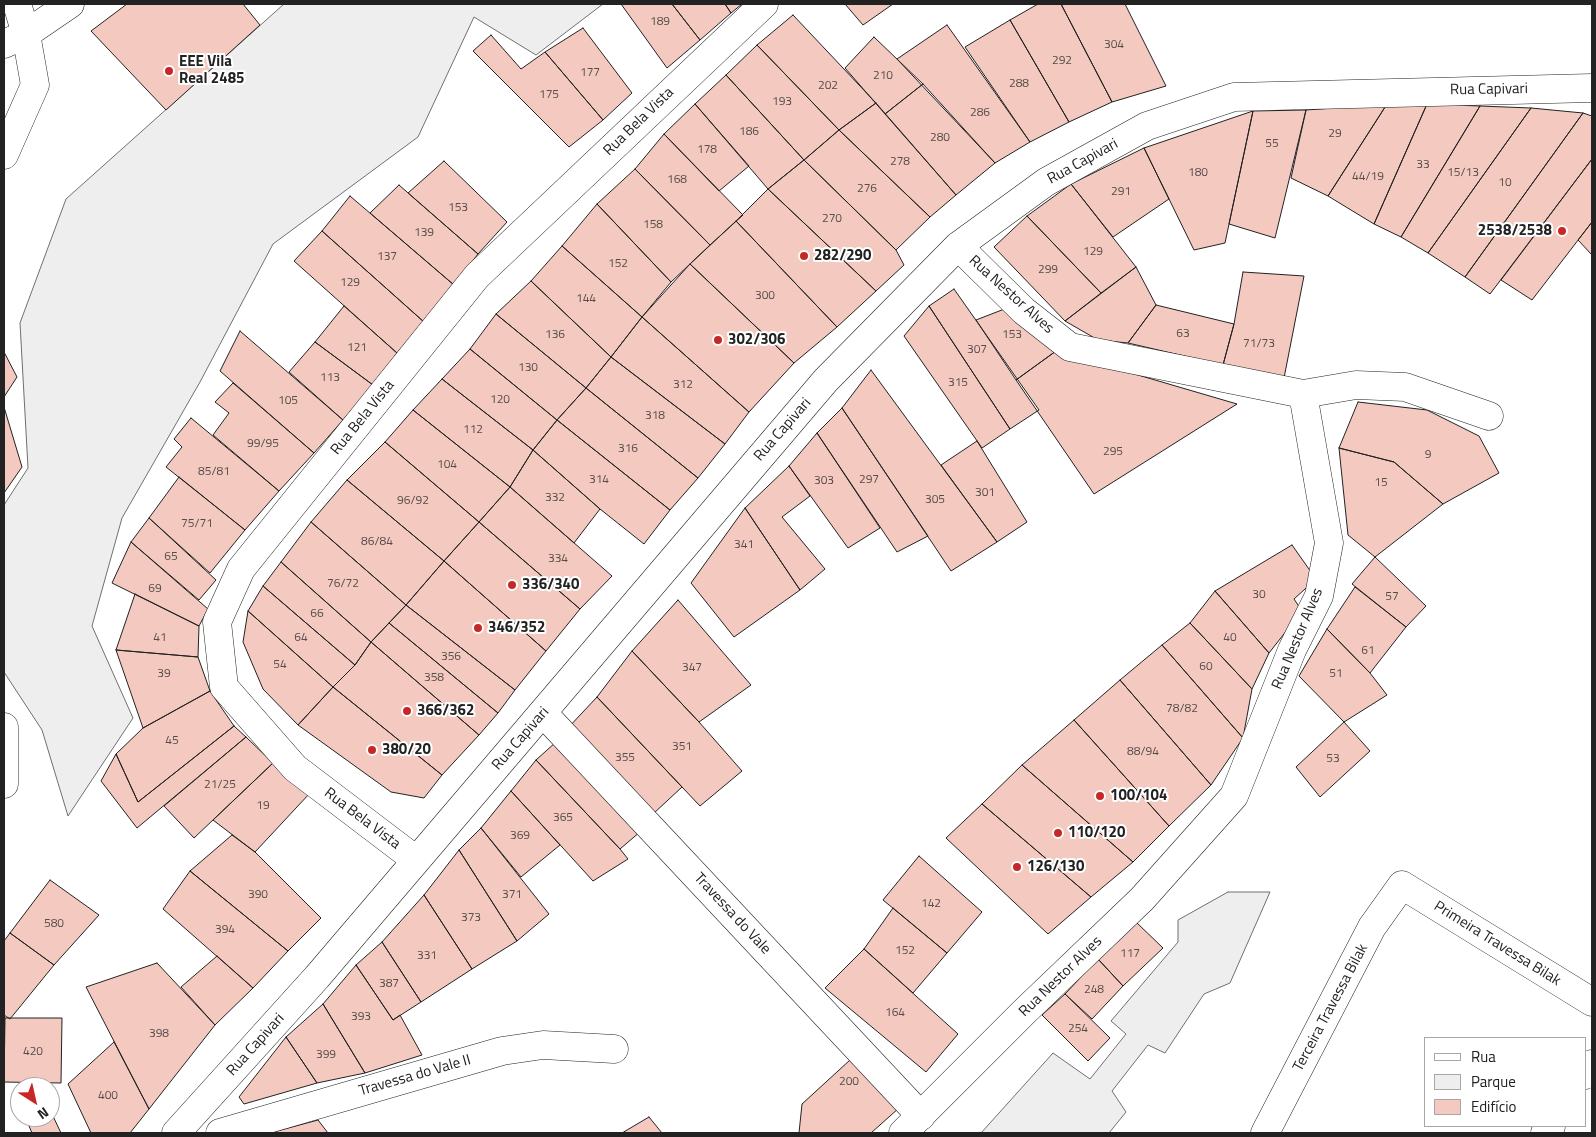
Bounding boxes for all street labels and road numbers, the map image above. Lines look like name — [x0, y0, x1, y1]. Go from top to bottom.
street label: Rua Capivari — [1450, 80, 1528, 100]
street label: Rua Bela Vista — [600, 84, 678, 160]
street label: Rua Capivari — [1045, 135, 1121, 189]
street label: Rua Nestor Alves — [965, 252, 1057, 338]
street label: Rua Bela Vista — [327, 377, 399, 459]
street label: Rua Capivari — [751, 395, 815, 465]
street label: Rua Nestor Alves — [1269, 586, 1327, 692]
street label: Rua Capivari — [489, 704, 553, 774]
street label: Rua Bela Vista — [320, 784, 404, 854]
street label: Travessa do Vale — [690, 870, 774, 958]
street label: Primeira Travessa Bilak — [1430, 898, 1564, 990]
street label: Rua Nestor Alves — [1016, 933, 1106, 1021]
street label: Terceira Travessa Bilak — [1290, 941, 1372, 1075]
street label: Rua Capivari — [223, 1010, 289, 1080]
street label: Travessa do Vale II — [357, 1051, 473, 1101]

